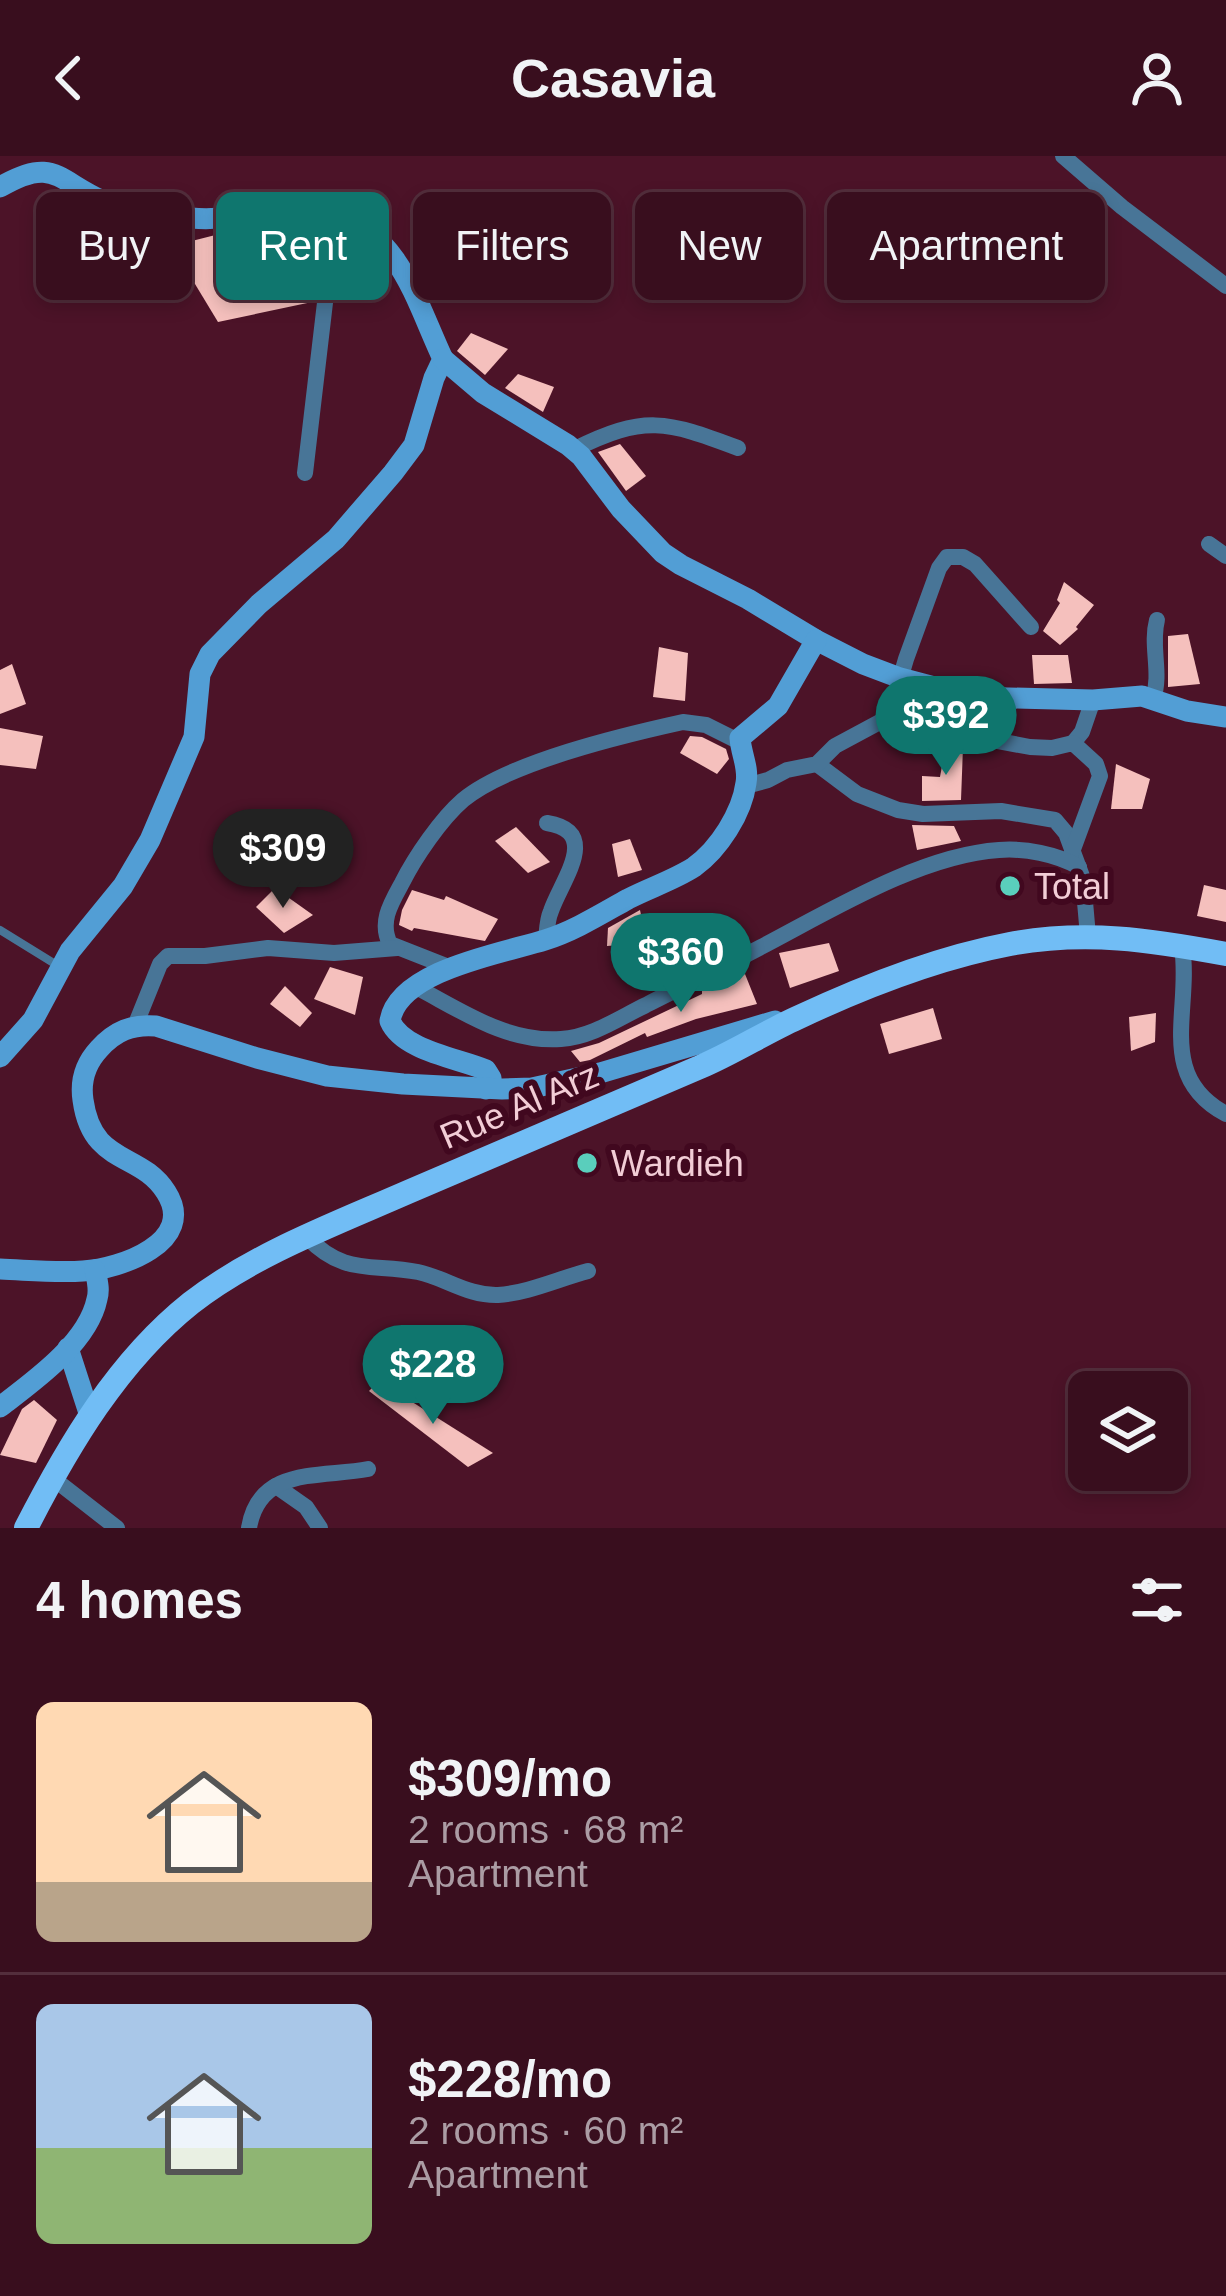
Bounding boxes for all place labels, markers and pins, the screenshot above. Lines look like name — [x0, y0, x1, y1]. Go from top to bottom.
pin: $392 — [875, 676, 1017, 778]
pin: $309 — [212, 809, 354, 911]
place label: Total — [1034, 866, 1110, 907]
marker: Total — [997, 873, 1023, 899]
pin: $360 — [610, 913, 752, 1015]
place label: Wardieh — [611, 1143, 744, 1184]
marker: Wardieh — [574, 1150, 600, 1176]
pin: $228 — [362, 1325, 504, 1427]

